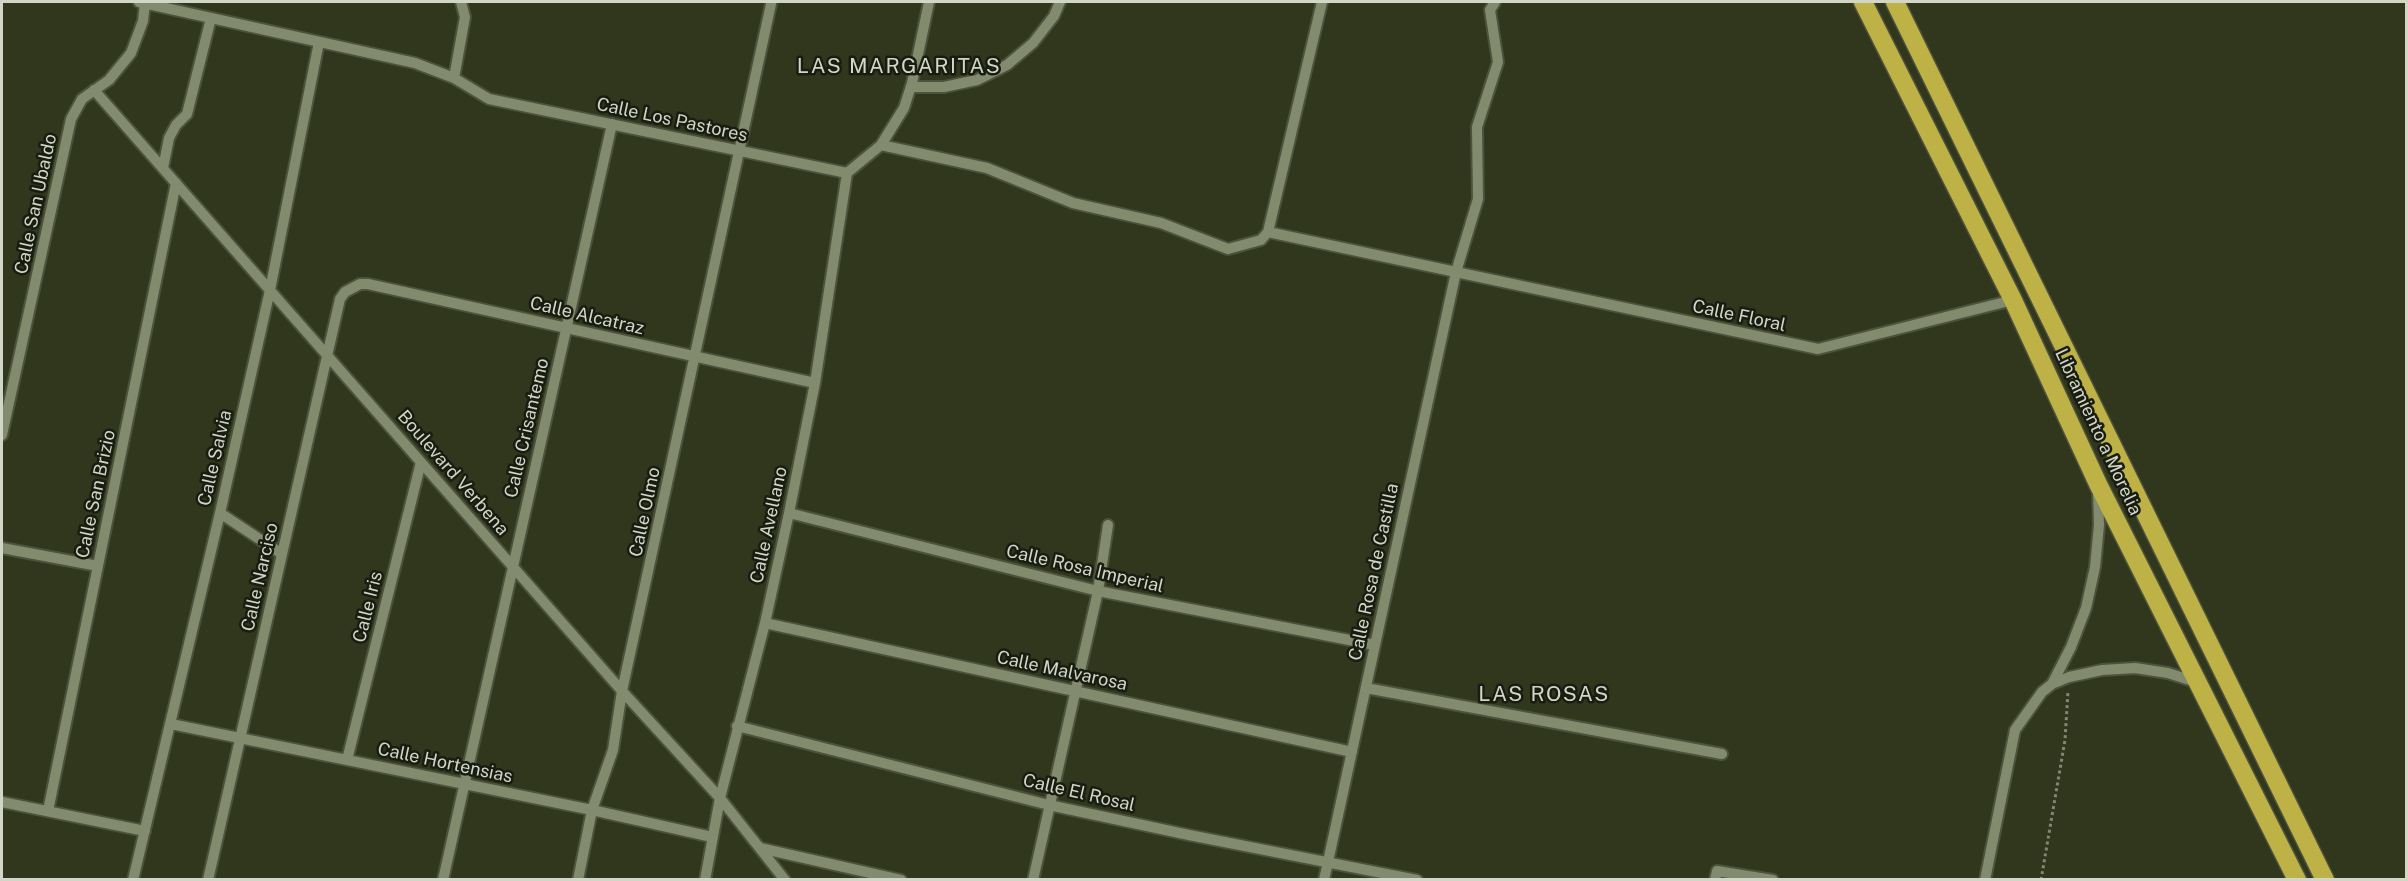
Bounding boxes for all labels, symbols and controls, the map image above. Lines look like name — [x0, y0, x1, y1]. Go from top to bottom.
district label: LAS MARGARITAS — [797, 54, 1001, 80]
street label: Calle Los Pastores — [595, 93, 749, 147]
street label: Calle San Ubaldo — [11, 132, 61, 276]
street label: Calle Alcatraz — [528, 292, 646, 340]
street label: Calle Floral — [1690, 296, 1788, 336]
street label: Libramiento a Morelia — [2050, 345, 2146, 519]
street label: Calle Crisantemo — [500, 356, 554, 500]
street label: Boulevard Verbena — [393, 406, 513, 540]
street label: Calle Salvia — [194, 408, 236, 508]
street label: Calle San Brizio — [72, 428, 120, 560]
street label: Calle Olmo — [625, 465, 665, 559]
street label: Calle Avellano — [746, 465, 792, 585]
street label: Calle Rosa de Castilla — [1345, 481, 1403, 663]
street label: Calle Narciso — [237, 521, 283, 633]
street label: Calle Rosa Imperial — [1004, 540, 1166, 598]
street label: Calle Iris — [349, 569, 387, 645]
street label: Calle Malvarosa — [995, 647, 1129, 695]
district label: LAS ROSAS — [1478, 682, 1610, 708]
street label: Calle Hortensias — [376, 738, 514, 788]
street label: Calle El Rosal — [1021, 770, 1137, 816]

